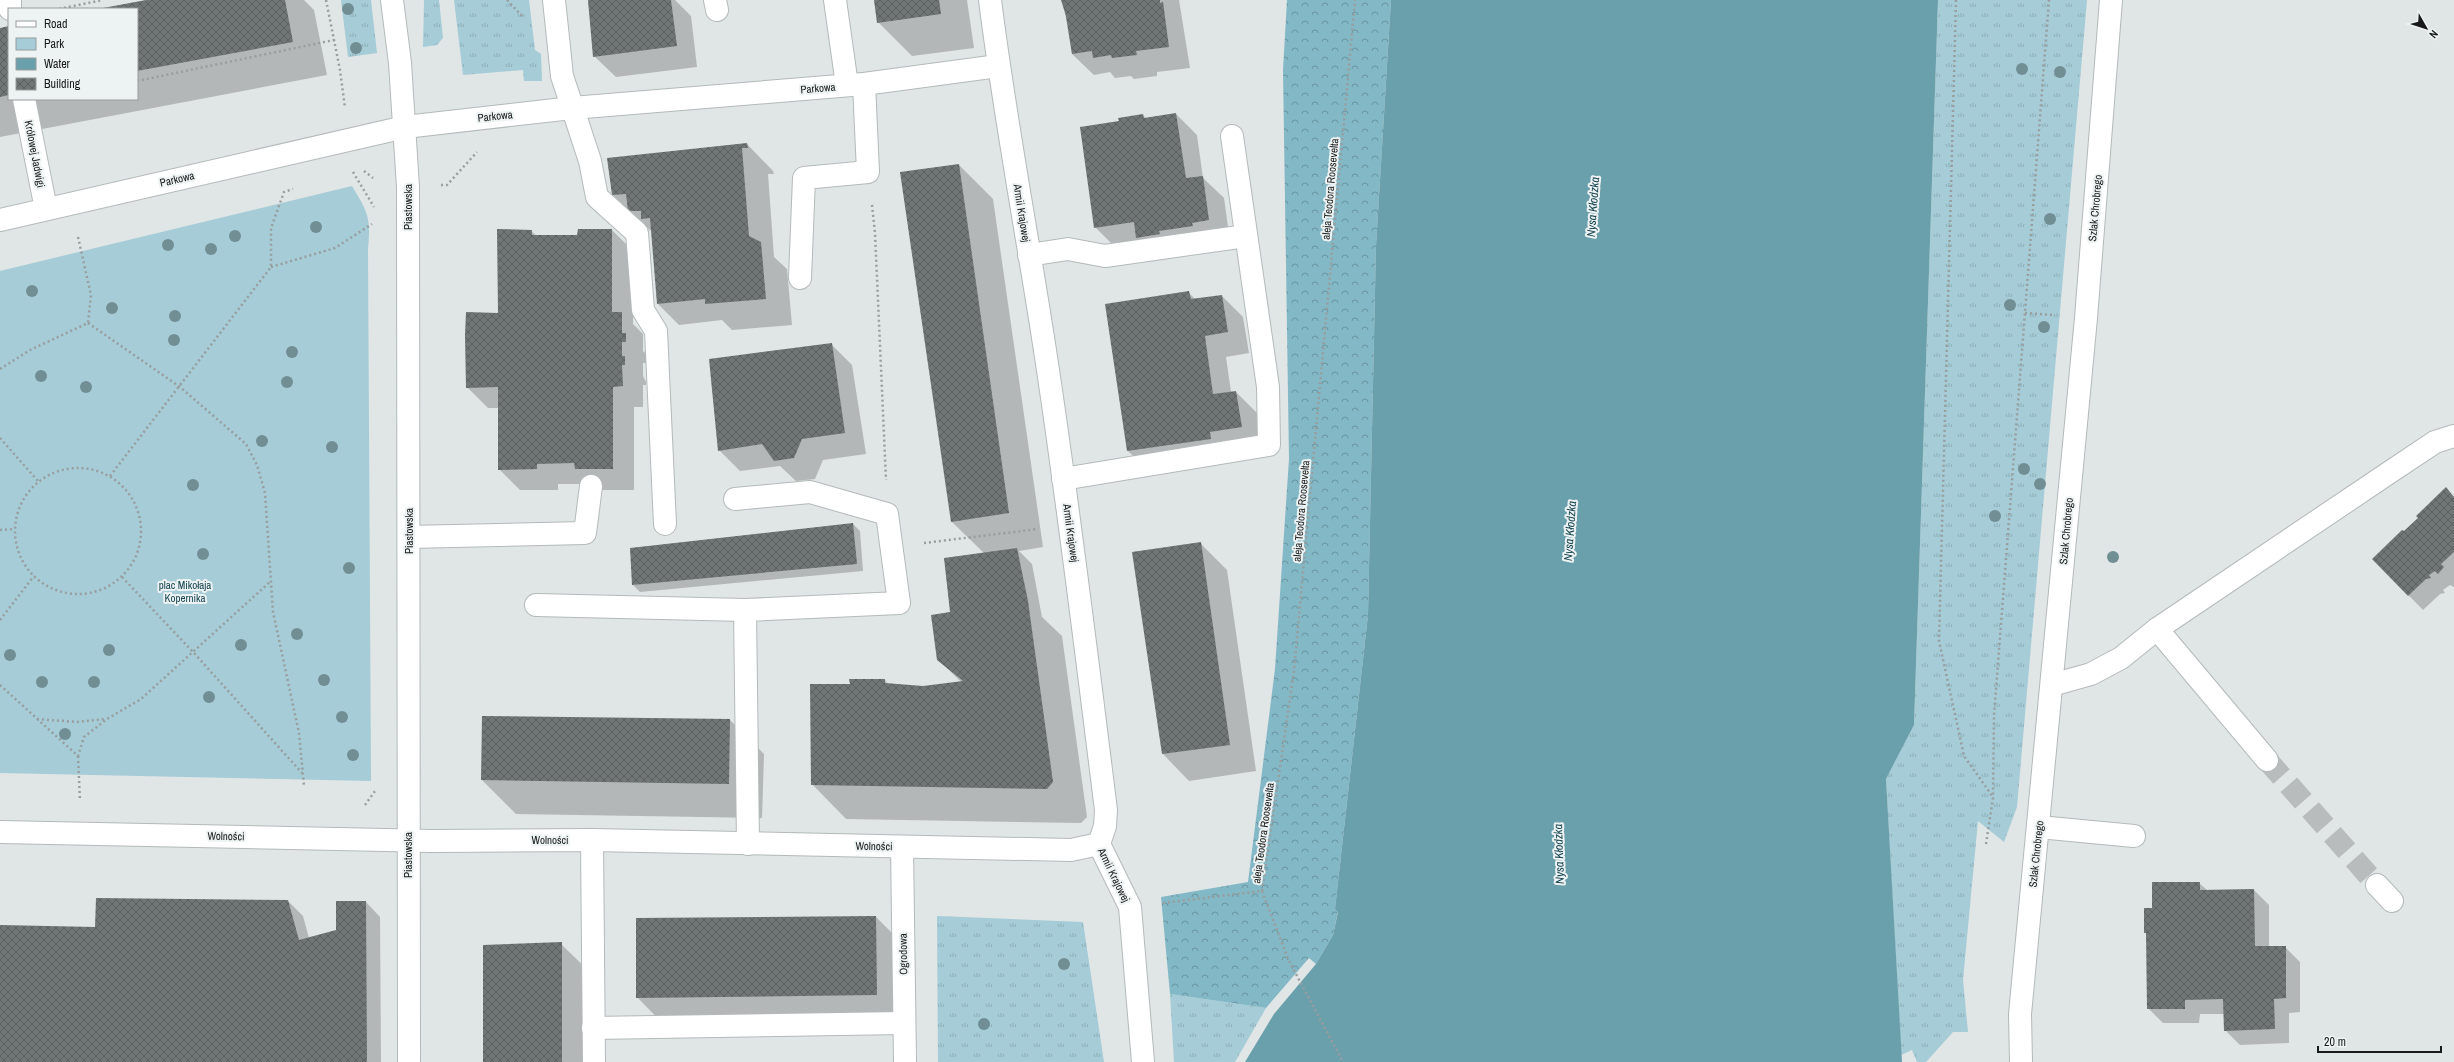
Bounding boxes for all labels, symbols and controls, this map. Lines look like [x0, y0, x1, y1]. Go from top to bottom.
legend [8, 8, 138, 100]
north arrow [2406, 8, 2446, 48]
text: Road [44, 16, 68, 32]
text: N [2426, 27, 2441, 41]
text: Park [44, 36, 64, 52]
text: Water [44, 56, 71, 72]
text: Building [44, 76, 81, 92]
street label: Parkowa [800, 79, 836, 97]
street label: Parkowa [477, 107, 513, 125]
street label: Królowej Jadwigi [22, 119, 48, 189]
street label: aleja Teodora Roosevelta [1319, 138, 1341, 240]
street label: Parkowa [158, 168, 196, 190]
street label: Szlak Chrobrego [2085, 174, 2105, 242]
water label: Nysa Kłodzka [1583, 176, 1603, 238]
street label: Armii Krajowej [1010, 182, 1034, 243]
street label: Piastowska [401, 184, 415, 230]
street label: aleja Teodora Roosevelta [1290, 460, 1312, 562]
street label: Szlak Chrobrego [2056, 497, 2076, 565]
water label: Nysa Kłodzka [1560, 500, 1580, 562]
street label: Armii Krajowej [1060, 502, 1082, 563]
street label: Piastowska [402, 508, 416, 554]
park label: plac Mikołaja Kopernika [159, 578, 211, 605]
street label: aleja Teodora Roosevelta [1249, 782, 1277, 884]
street label: Szlak Chrobrego [2026, 820, 2046, 888]
water label: Nysa Kłodzka [1550, 823, 1568, 884]
street label: Wolności [207, 829, 245, 843]
street label: Piastowska [401, 832, 415, 878]
street label: Wolności [532, 833, 568, 847]
street label: Wolności [855, 839, 893, 853]
street label: Armii Krajowej [1094, 845, 1133, 904]
street label: Ogrodowa [896, 933, 910, 975]
scale bar [2318, 1028, 2441, 1054]
text: 20 m [2324, 1034, 2346, 1050]

